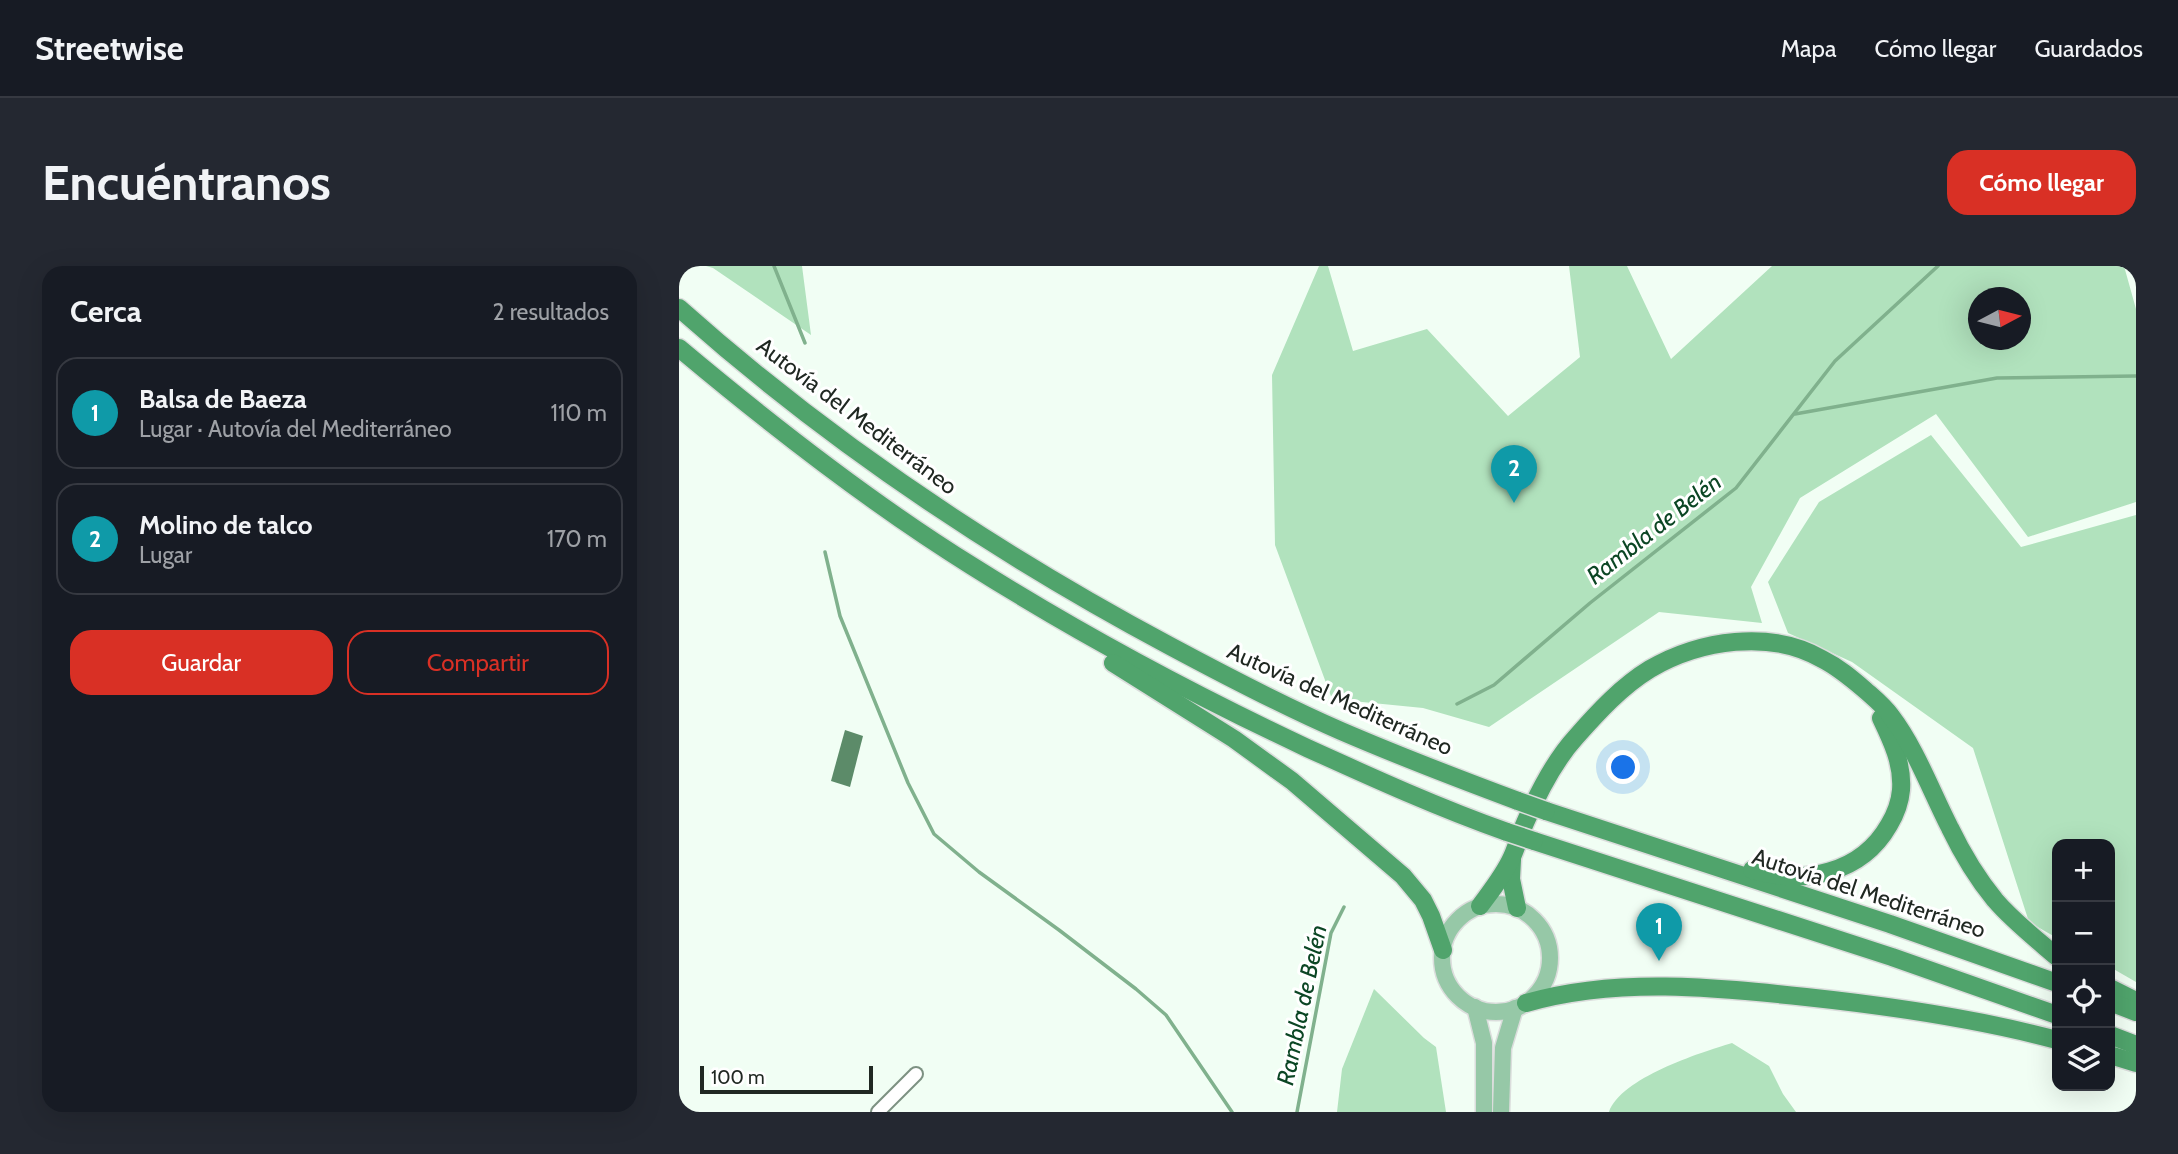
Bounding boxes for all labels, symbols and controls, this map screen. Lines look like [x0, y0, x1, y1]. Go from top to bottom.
text: Streetwise [35, 28, 184, 68]
text: Mapa [1781, 34, 1837, 63]
text: Cómo llegar [1875, 34, 1996, 63]
text: Guardados [2034, 34, 2143, 63]
button: Cómo llegar [1947, 150, 2136, 215]
text: Encuéntranos [42, 153, 331, 212]
north arrow [1968, 287, 2031, 350]
text: Cerca [70, 293, 142, 330]
text: 2 resultados [492, 298, 609, 326]
street label: Autovía del Mediterráneo [751, 332, 963, 500]
text: Balsa de Baeza [139, 383, 307, 415]
text: 1 [91, 399, 99, 427]
text: 110 m [551, 399, 607, 427]
text: Lugar · Autovía del Mediterráneo [139, 415, 452, 443]
pin: 2 [1491, 445, 1537, 503]
water label: Rambla de Belén [1580, 467, 1727, 590]
text: Molino de talco [139, 509, 312, 541]
text: 2 [89, 525, 101, 553]
text: 170 m [547, 525, 607, 553]
text: Lugar [139, 541, 192, 569]
button: Guardar [70, 630, 333, 695]
button: Compartir [347, 630, 609, 695]
street label: Autovía del Mediterráneo [1223, 637, 1457, 761]
your location [1606, 750, 1640, 784]
map controls [2052, 839, 2115, 1091]
button: + [2052, 839, 2115, 902]
street label: Autovía del Mediterráneo [1749, 842, 1989, 944]
button: − [2052, 902, 2115, 965]
pin: 1 [1636, 903, 1682, 961]
water label: Rambla de Belén [1270, 922, 1333, 1088]
button: locate [2052, 965, 2115, 1028]
button: layers [2052, 1028, 2115, 1091]
scale bar [700, 1063, 873, 1095]
text: 100 m [711, 1066, 765, 1089]

